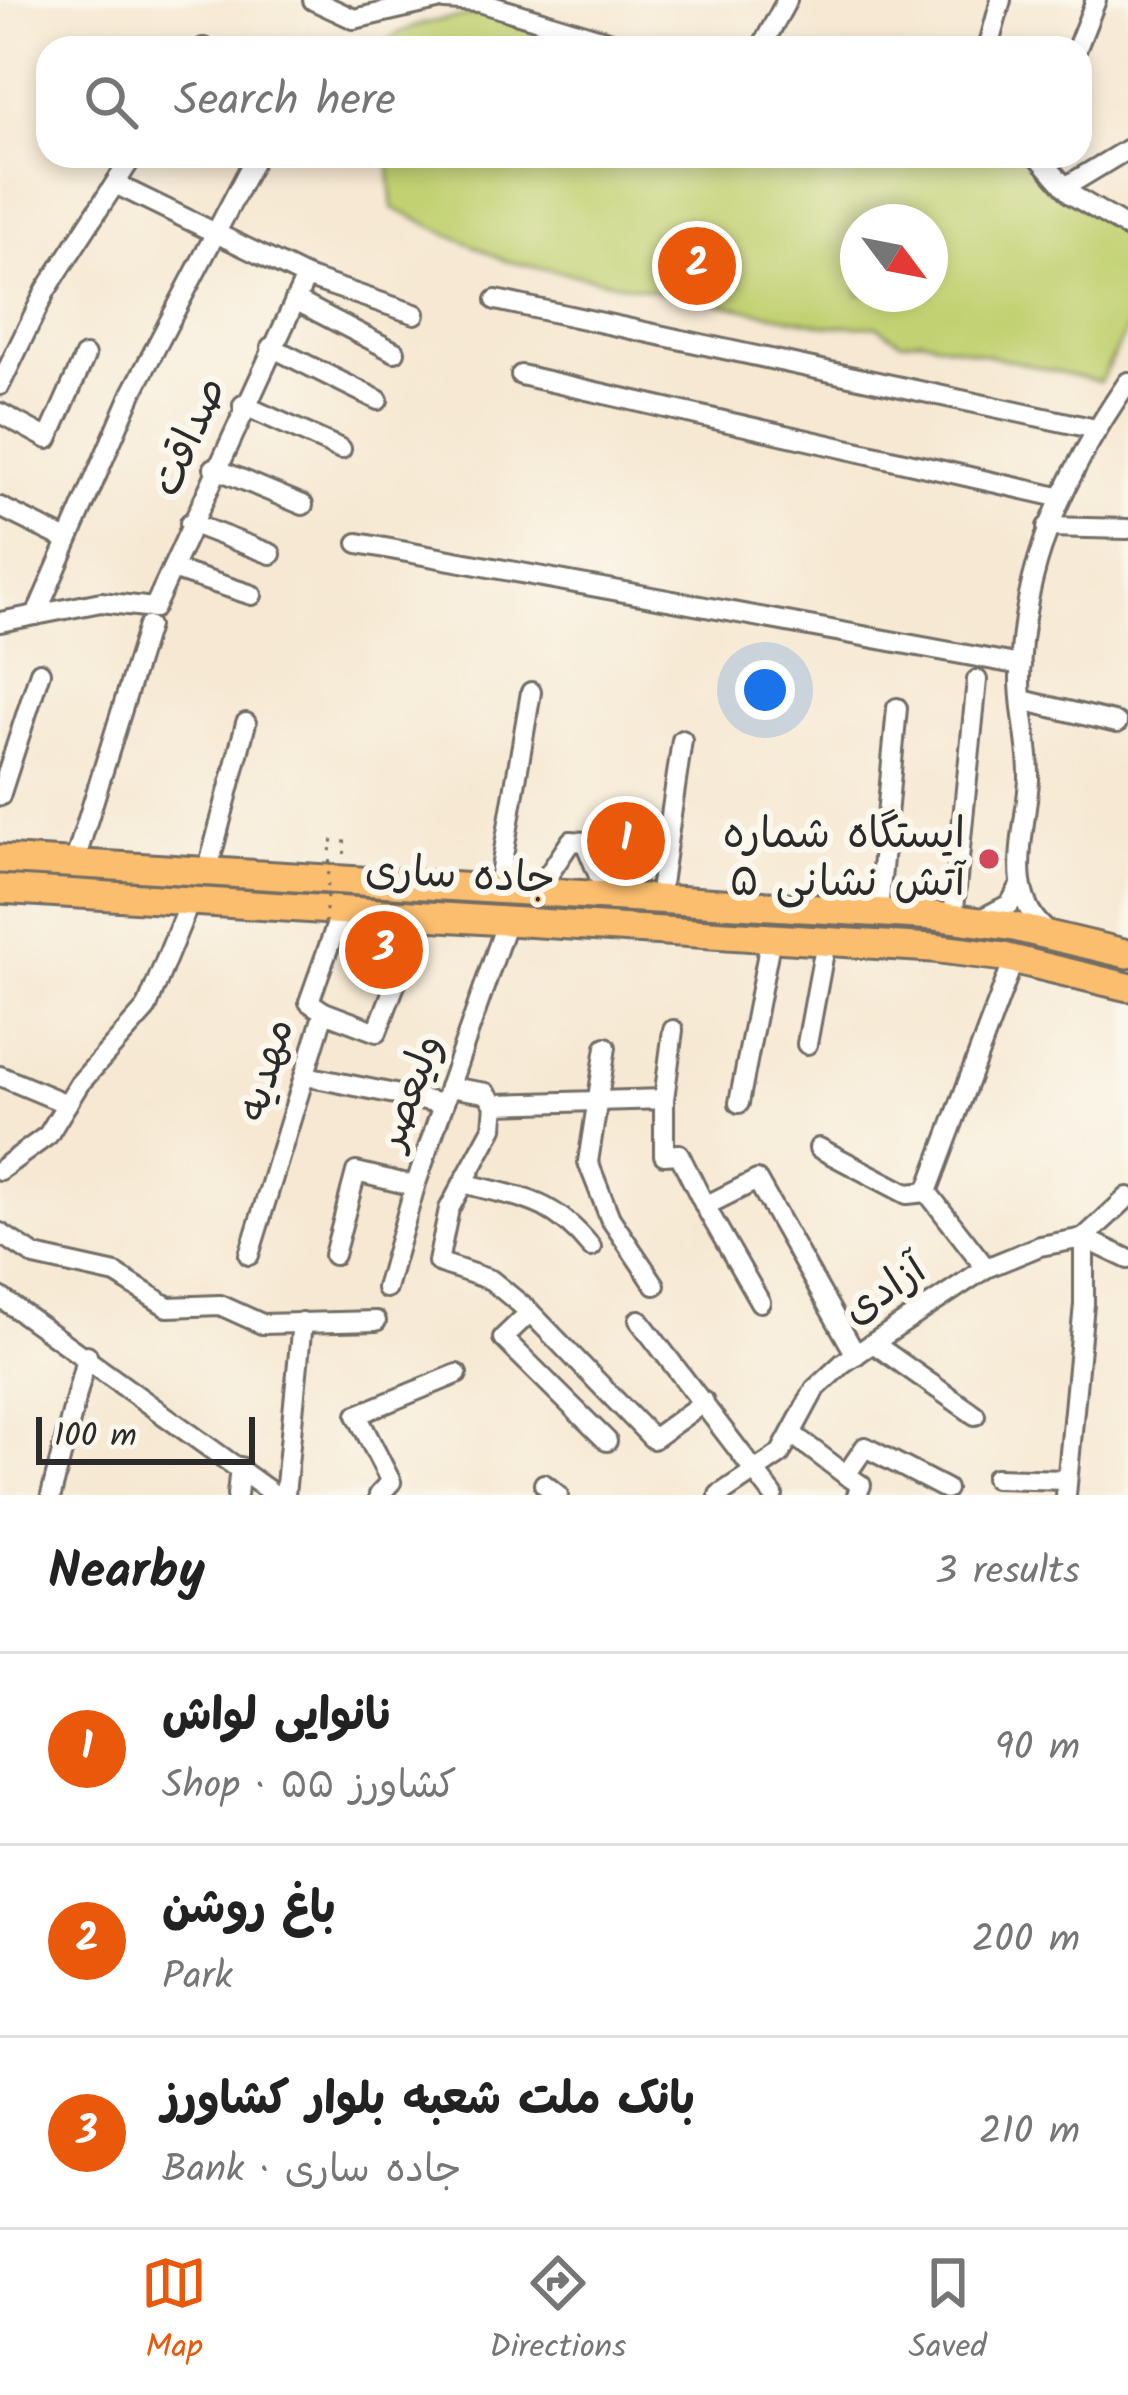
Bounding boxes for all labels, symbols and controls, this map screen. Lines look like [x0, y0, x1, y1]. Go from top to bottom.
search box [36, 36, 1092, 168]
text: Search here [174, 66, 396, 138]
icon: search [78, 69, 144, 135]
north arrow [840, 204, 948, 312]
pin: 2 [658, 221, 736, 311]
street label: صداقت [134, 366, 246, 508]
your location [735, 660, 795, 720]
pin: 1 [587, 796, 665, 886]
place label: ایستگاه شماره ۵ آتش نشانی [723, 802, 967, 917]
street label: جاده ساری [363, 838, 557, 914]
marker: ایستگاه شماره ۵ آتش نشانی [976, 846, 1002, 872]
pin: 3 [345, 905, 423, 995]
street label: مهدیه [220, 1011, 314, 1129]
street label: ولیعصر [358, 1025, 463, 1162]
street label: آزادی [829, 1237, 942, 1344]
scale bar [36, 1411, 255, 1464]
text: 100 m [54, 1411, 137, 1464]
text: Nearby [48, 1533, 205, 1614]
text: 3 results [935, 1542, 1080, 1604]
text: نانوایی لواش [162, 1681, 394, 1753]
text: 1 [81, 1718, 93, 1780]
text: 90 m [995, 1718, 1080, 1780]
text: Shop · کشاورز ۵۵ [162, 1756, 457, 1818]
text: باغ روشن [162, 1874, 336, 1946]
text: 2 [76, 1910, 98, 1972]
text: 200 m [972, 1910, 1080, 1972]
text: Park [162, 1947, 233, 2009]
text: بانک ملت شعبه بلوار کشاورز [162, 2065, 695, 2137]
text: 3 [76, 2102, 98, 2164]
text: 210 m [979, 2102, 1080, 2164]
text: Bank · جاده ساری [162, 2140, 461, 2202]
tab: Map [141, 2250, 207, 2375]
tab: Directions [489, 2250, 626, 2375]
tab: Saved [909, 2250, 987, 2375]

